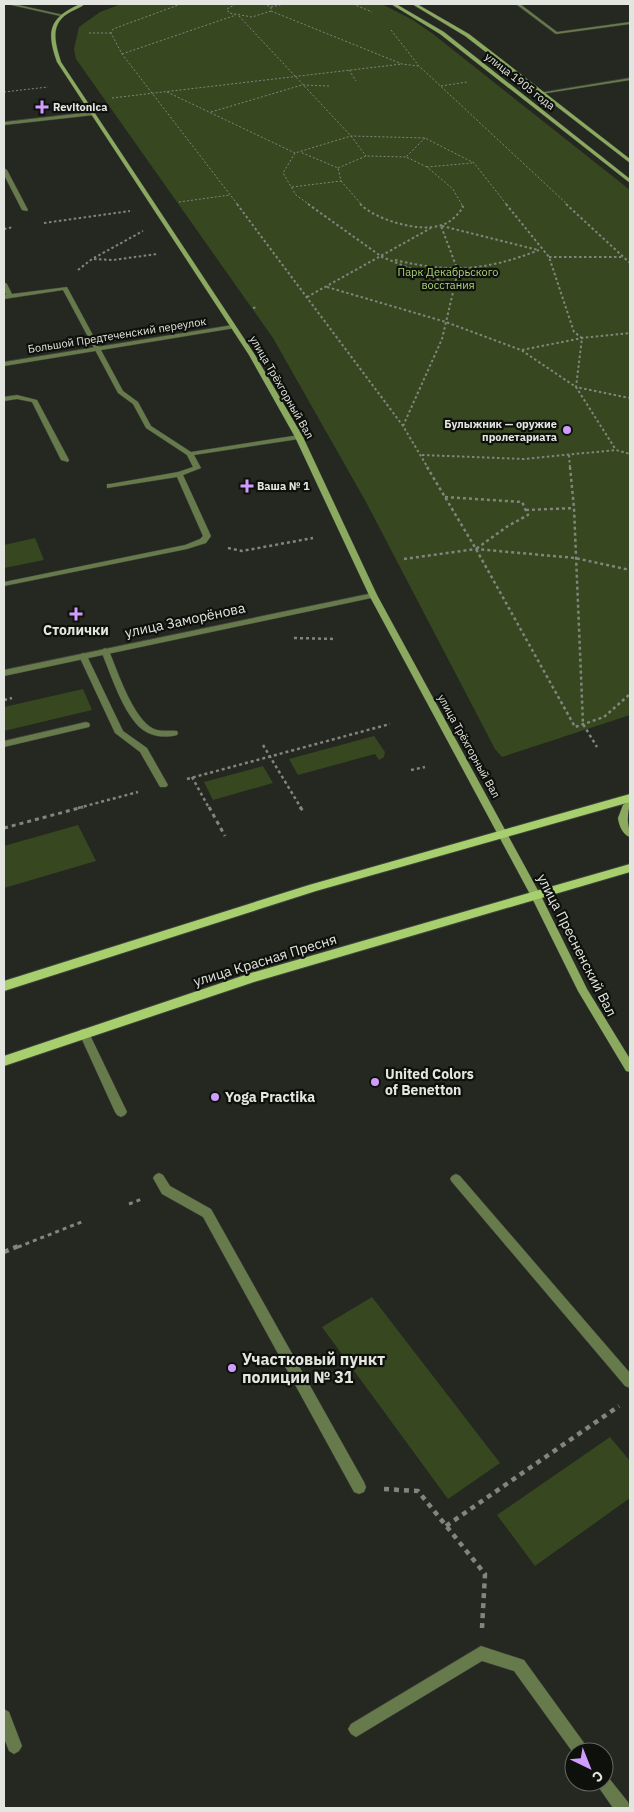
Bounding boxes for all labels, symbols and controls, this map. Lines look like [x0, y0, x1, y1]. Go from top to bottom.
street label: улица 1905 года [482, 49, 558, 113]
marker: Revitonica [35, 100, 49, 114]
place label: Revitonica [53, 100, 107, 114]
park label: Парк Декабрьского восстания [398, 265, 498, 292]
street label: Большой Предтеченский переулок [27, 314, 207, 356]
street label: улица Трёхгорный Вал [247, 333, 317, 441]
place label: Булыжник — оружие пролетариата [444, 417, 557, 444]
marker: Булыжник — оружие пролетариата [561, 424, 573, 436]
place label: Ваша № 1 [257, 479, 310, 493]
marker: Ваша № 1 [241, 480, 253, 492]
street label: улица Заморёнова [123, 598, 247, 642]
marker: Столички [70, 608, 82, 620]
place label: Столички [43, 621, 109, 639]
street label: улица Трёхгорный Вал [435, 692, 503, 800]
street label: улица Пресненский Вал [533, 871, 621, 1019]
street label: улица Красная Пресня [191, 930, 339, 990]
place label: United Colors of Benetton [385, 1065, 474, 1099]
marker: United Colors of Benetton [369, 1076, 381, 1088]
place label: Yoga Practika [225, 1088, 315, 1106]
marker: Yoga Practika [209, 1091, 221, 1103]
place label: Участковый пункт полиции № 31 [242, 1349, 385, 1387]
marker: Участковый пункт полиции № 31 [226, 1362, 238, 1374]
north arrow [564, 1742, 614, 1792]
text: С [588, 1767, 607, 1786]

